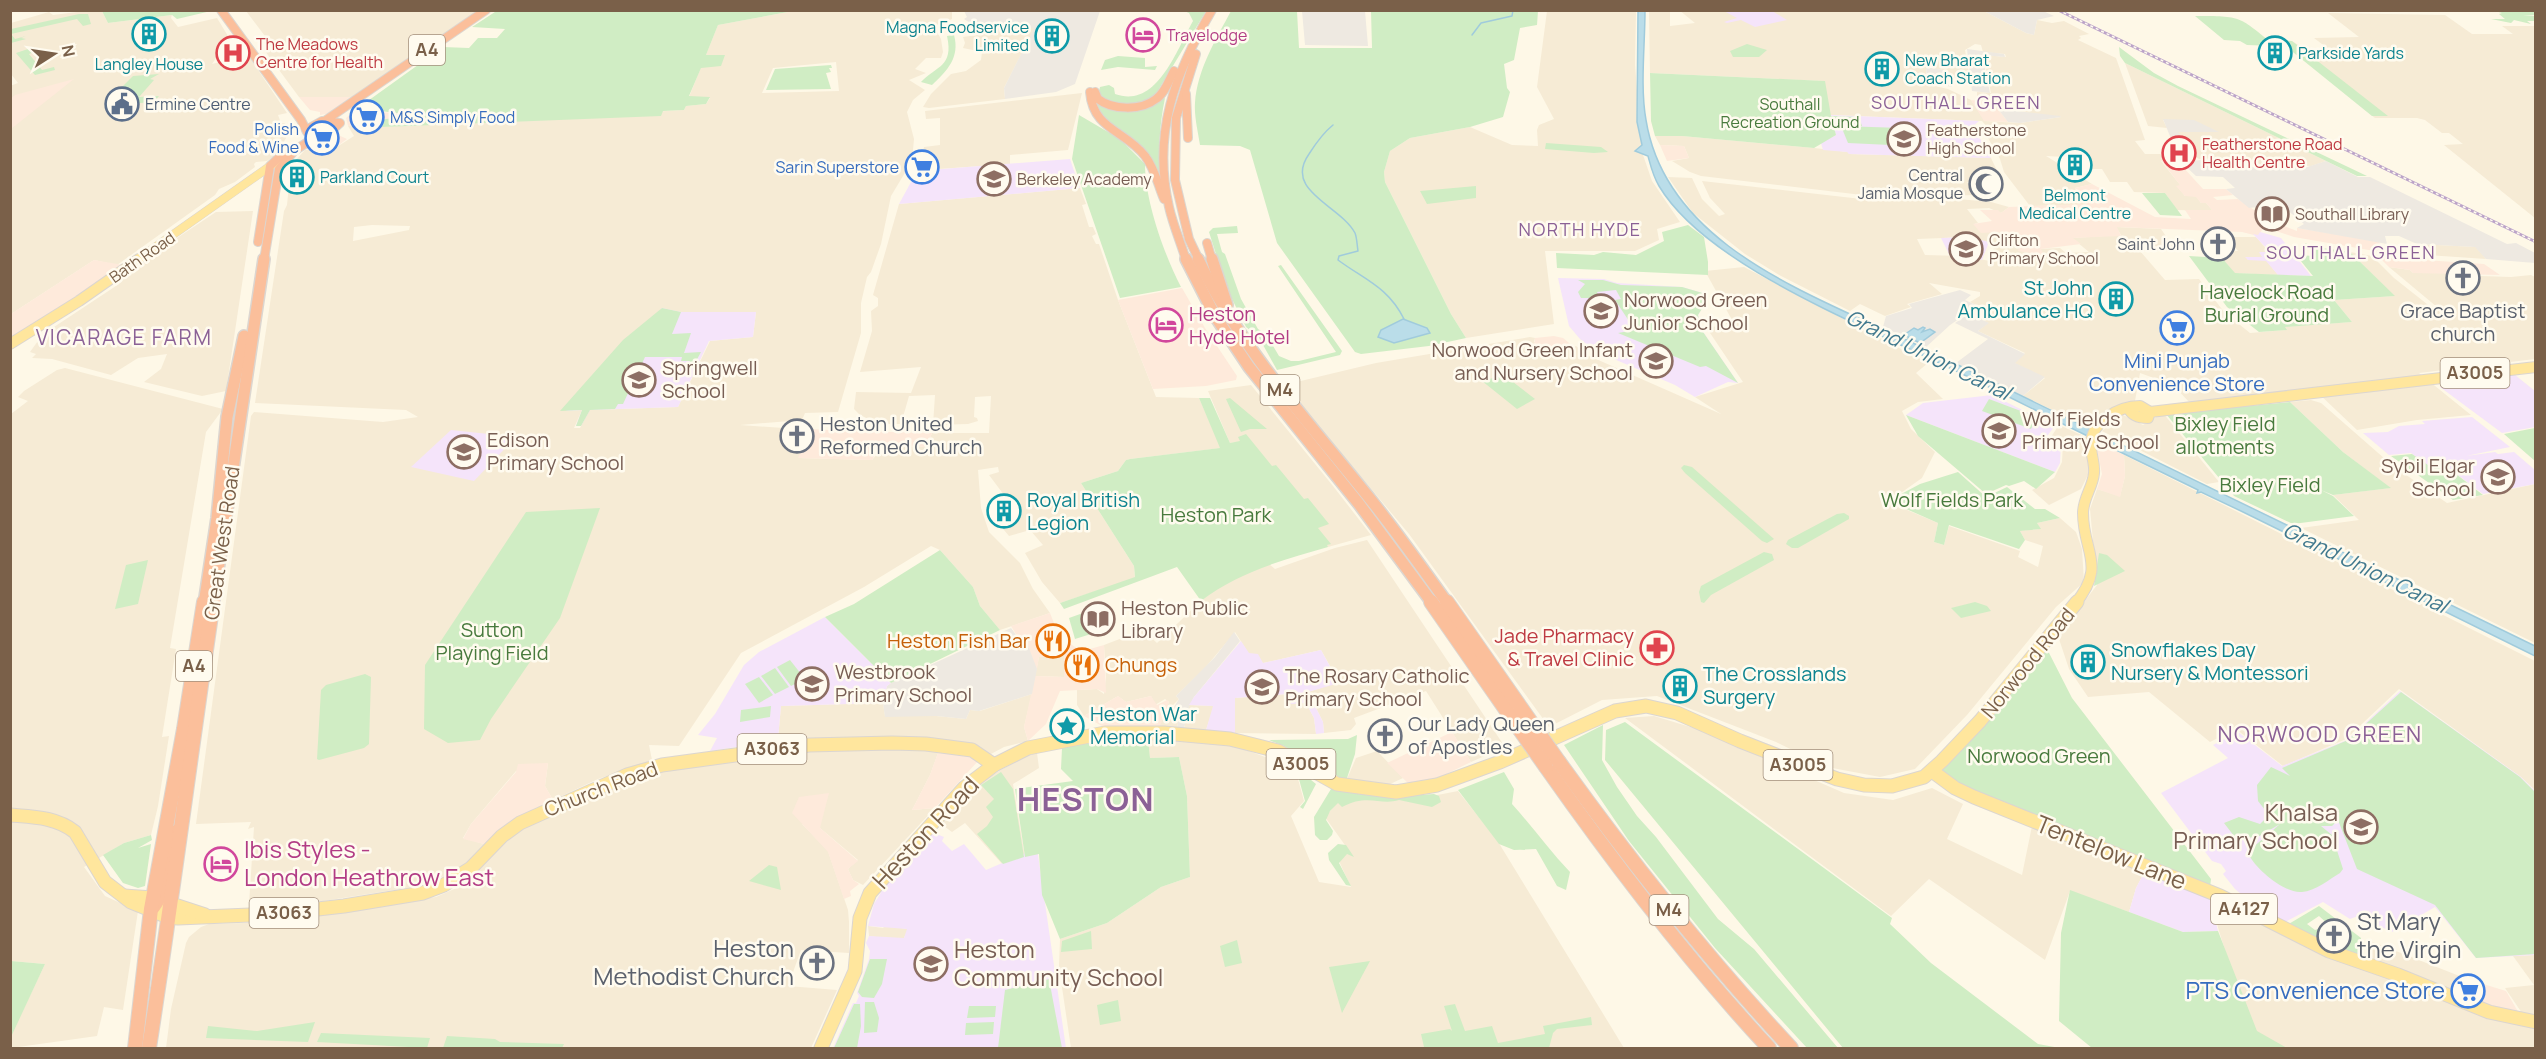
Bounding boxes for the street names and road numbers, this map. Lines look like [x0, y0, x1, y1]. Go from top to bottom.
road number: A4 [409, 35, 445, 65]
street label: Bath Road [105, 226, 179, 288]
road number: A3005 [2440, 358, 2510, 388]
road number: M4 [1260, 375, 1300, 405]
street label: Great West Road [197, 464, 246, 621]
street label: Norwood Road [1975, 602, 2080, 723]
road number: A4 [176, 651, 212, 681]
road number: A3063 [738, 734, 806, 764]
road number: A3005 [1266, 749, 1336, 779]
road number: A3005 [1764, 750, 1832, 780]
street label: Church Road [540, 755, 661, 823]
street label: Heston Road [864, 769, 986, 895]
street label: Tentelow Lane [2031, 806, 2192, 897]
road number: A4127 [2211, 894, 2277, 924]
road number: M4 [1650, 895, 1688, 925]
road number: A3063 [250, 898, 318, 928]

